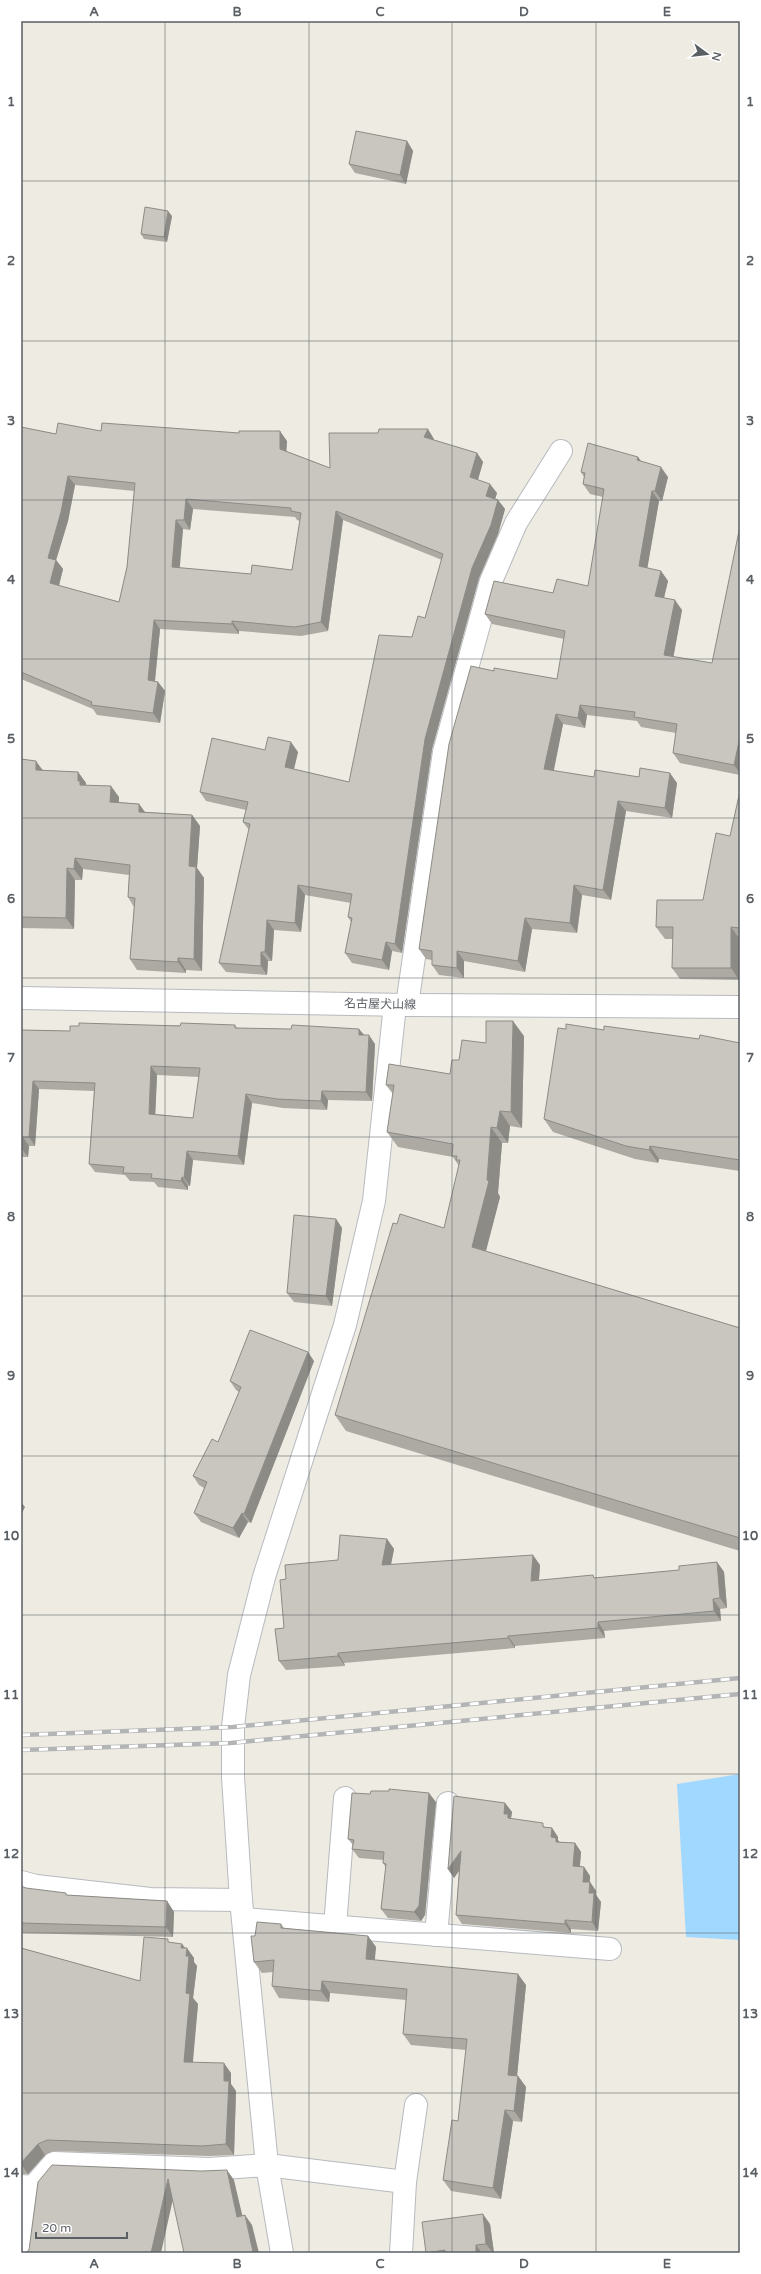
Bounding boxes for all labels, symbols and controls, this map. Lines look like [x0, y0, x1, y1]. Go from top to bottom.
text: A [89, 4, 99, 20]
text: B [232, 4, 242, 20]
text: C [375, 4, 385, 20]
text: D [519, 4, 529, 20]
text: E [663, 4, 671, 20]
north arrow [687, 34, 727, 74]
text: N [709, 51, 724, 62]
text: 1 [7, 94, 15, 110]
text: 1 [746, 94, 754, 110]
text: 2 [7, 253, 15, 269]
text: 2 [746, 253, 754, 269]
text: 3 [7, 413, 15, 429]
text: 3 [746, 413, 754, 429]
text: 4 [7, 572, 16, 588]
text: 4 [746, 572, 755, 588]
text: 5 [7, 731, 15, 747]
text: 5 [746, 731, 754, 747]
text: 6 [7, 891, 15, 907]
text: 6 [746, 891, 754, 907]
street label: 名古屋犬山線 [344, 996, 416, 1012]
text: 7 [7, 1050, 15, 1066]
text: 7 [746, 1050, 754, 1066]
text: 8 [7, 1209, 15, 1225]
text: 8 [746, 1209, 754, 1225]
text: 9 [7, 1368, 15, 1384]
text: 9 [746, 1368, 754, 1384]
text: 10 [3, 1528, 19, 1544]
text: 10 [742, 1528, 758, 1544]
text: 11 [3, 1687, 19, 1703]
text: 11 [742, 1687, 758, 1703]
text: 12 [3, 1846, 19, 1862]
text: 12 [742, 1846, 758, 1862]
text: 13 [3, 2006, 19, 2022]
text: 13 [742, 2006, 758, 2022]
text: 14 [3, 2165, 20, 2181]
text: 14 [742, 2165, 759, 2181]
scale bar [36, 2214, 127, 2240]
text: 20 m [42, 2221, 71, 2235]
text: A [89, 2256, 99, 2272]
text: B [232, 2256, 242, 2272]
text: C [375, 2256, 385, 2272]
text: D [519, 2256, 529, 2272]
text: E [663, 2256, 671, 2272]

